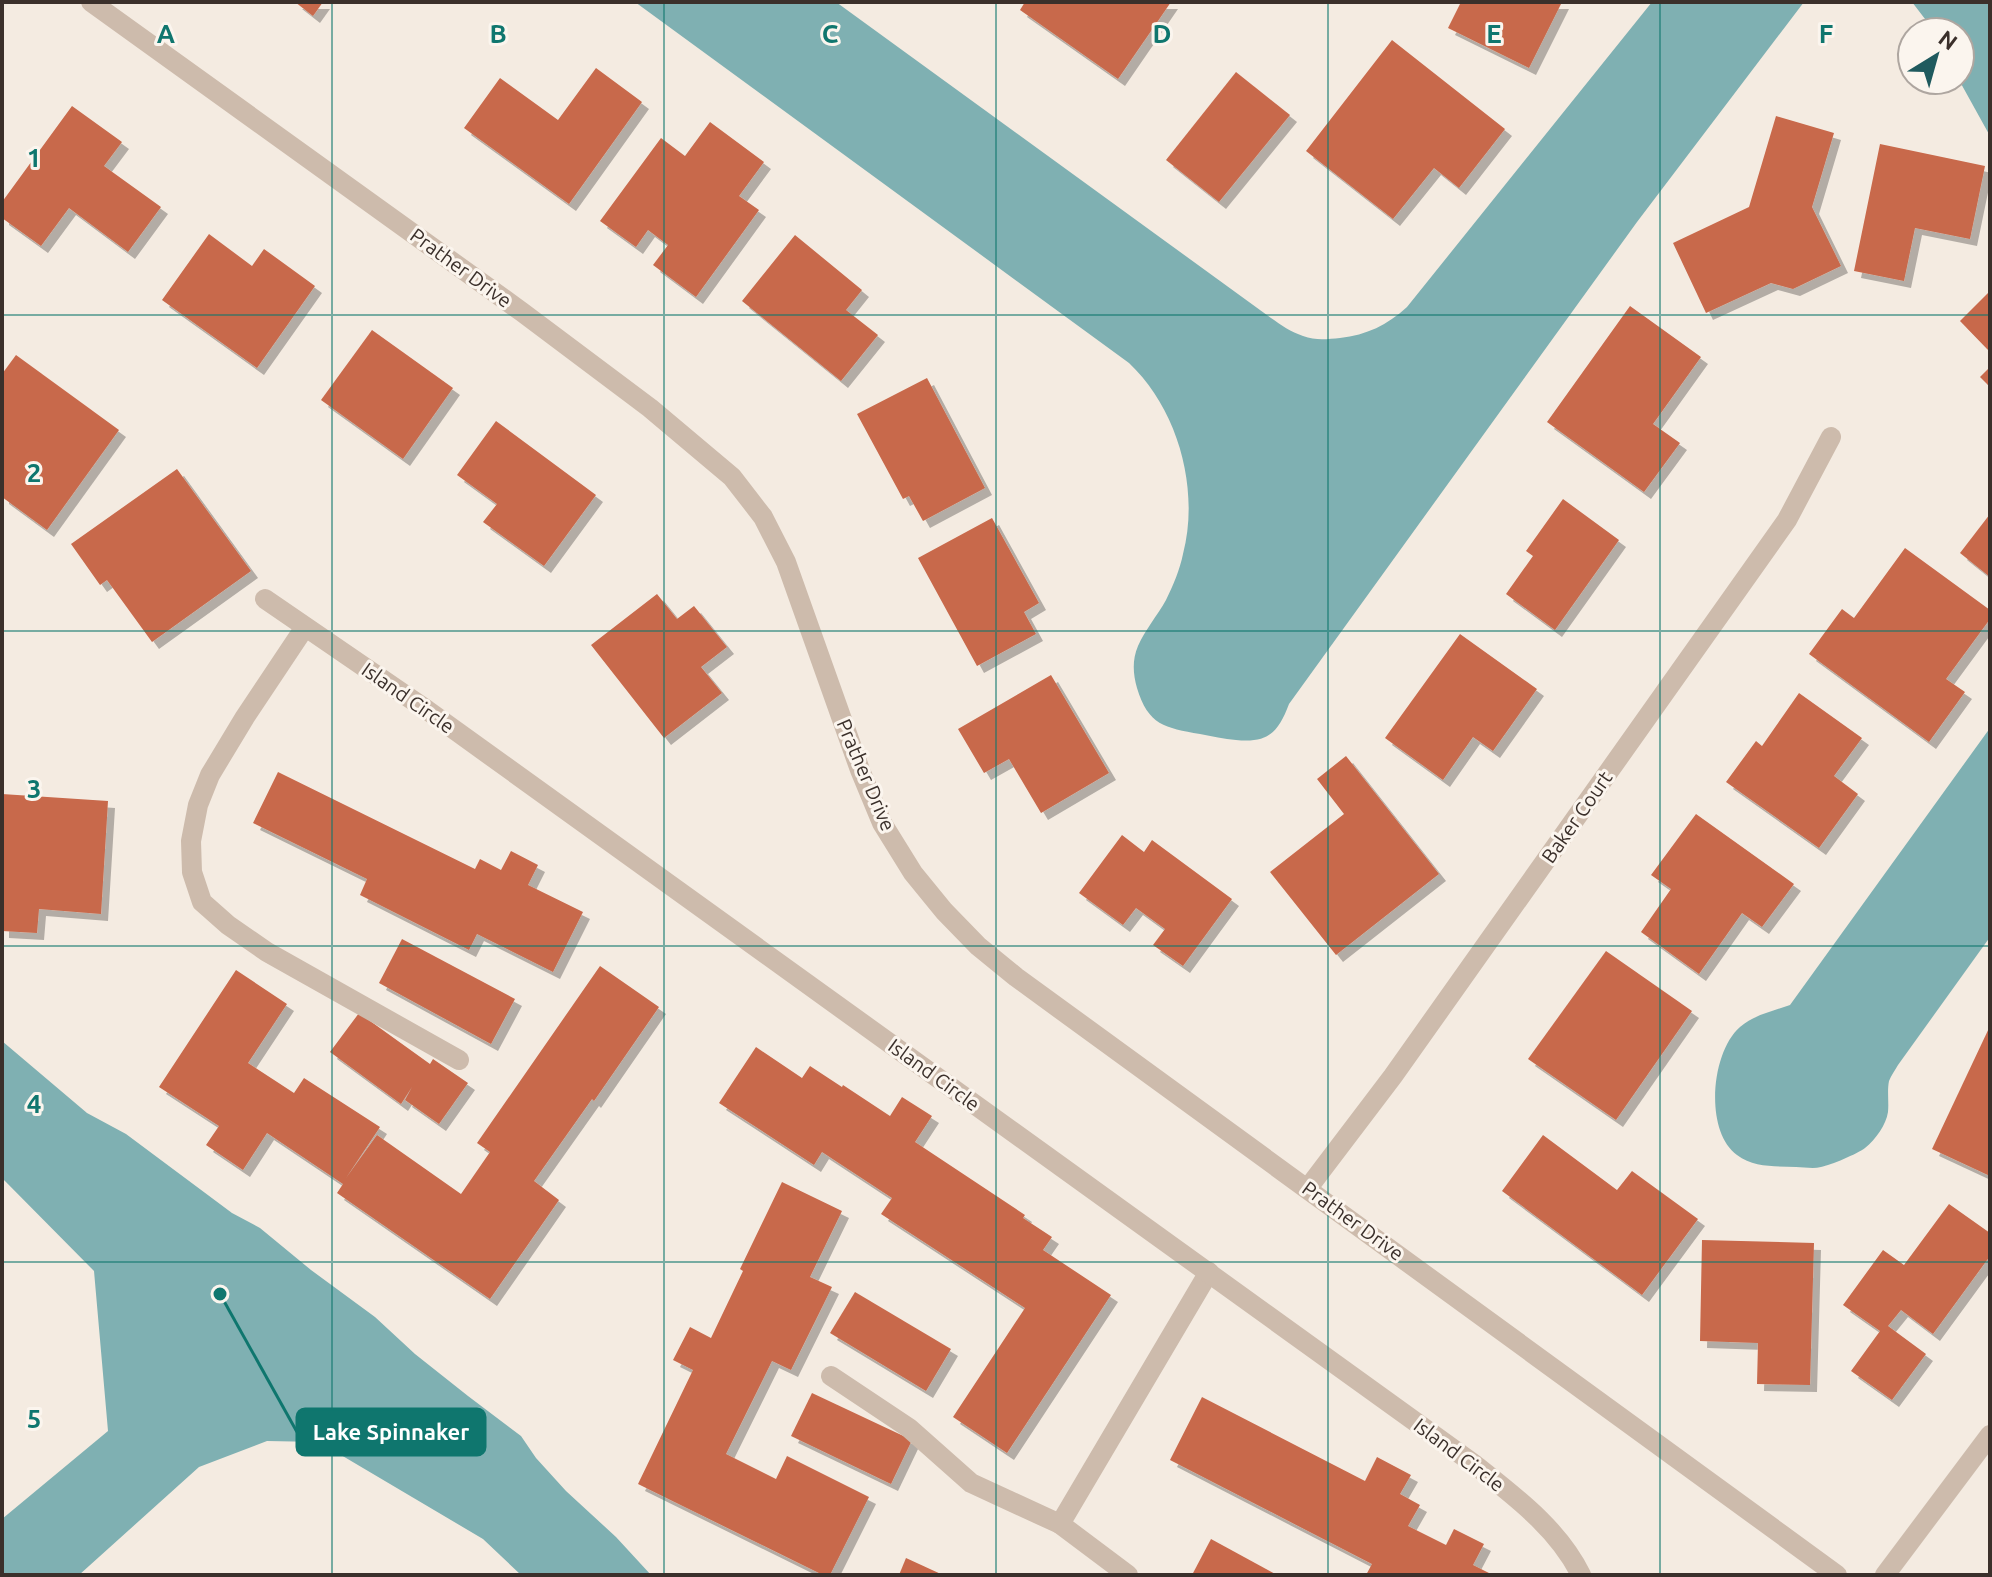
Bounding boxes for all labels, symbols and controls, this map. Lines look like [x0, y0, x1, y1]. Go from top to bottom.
north arrow [1896, 16, 1976, 96]
text: A [157, 19, 176, 48]
text: B [489, 19, 507, 48]
text: C [822, 19, 839, 48]
text: D [1153, 19, 1171, 48]
text: E [1486, 19, 1502, 48]
text: F [1819, 19, 1833, 48]
text: N [1934, 25, 1962, 55]
text: 1 [27, 143, 41, 172]
street label: Prather Drive [406, 223, 516, 312]
text: 2 [27, 458, 41, 487]
street label: Island Circle [358, 657, 459, 738]
street label: Prather Drive [833, 715, 900, 834]
street label: Baker Court [1537, 766, 1617, 867]
text: 3 [27, 774, 41, 803]
street label: Island Circle [884, 1034, 984, 1115]
text: 4 [27, 1089, 41, 1118]
street label: Prather Drive [1298, 1176, 1408, 1265]
text: 5 [27, 1404, 41, 1433]
callout: Lake Spinnaker [297, 1409, 485, 1455]
street label: Island Circle [1410, 1413, 1509, 1496]
text: Lake Spinnaker [313, 1419, 469, 1444]

